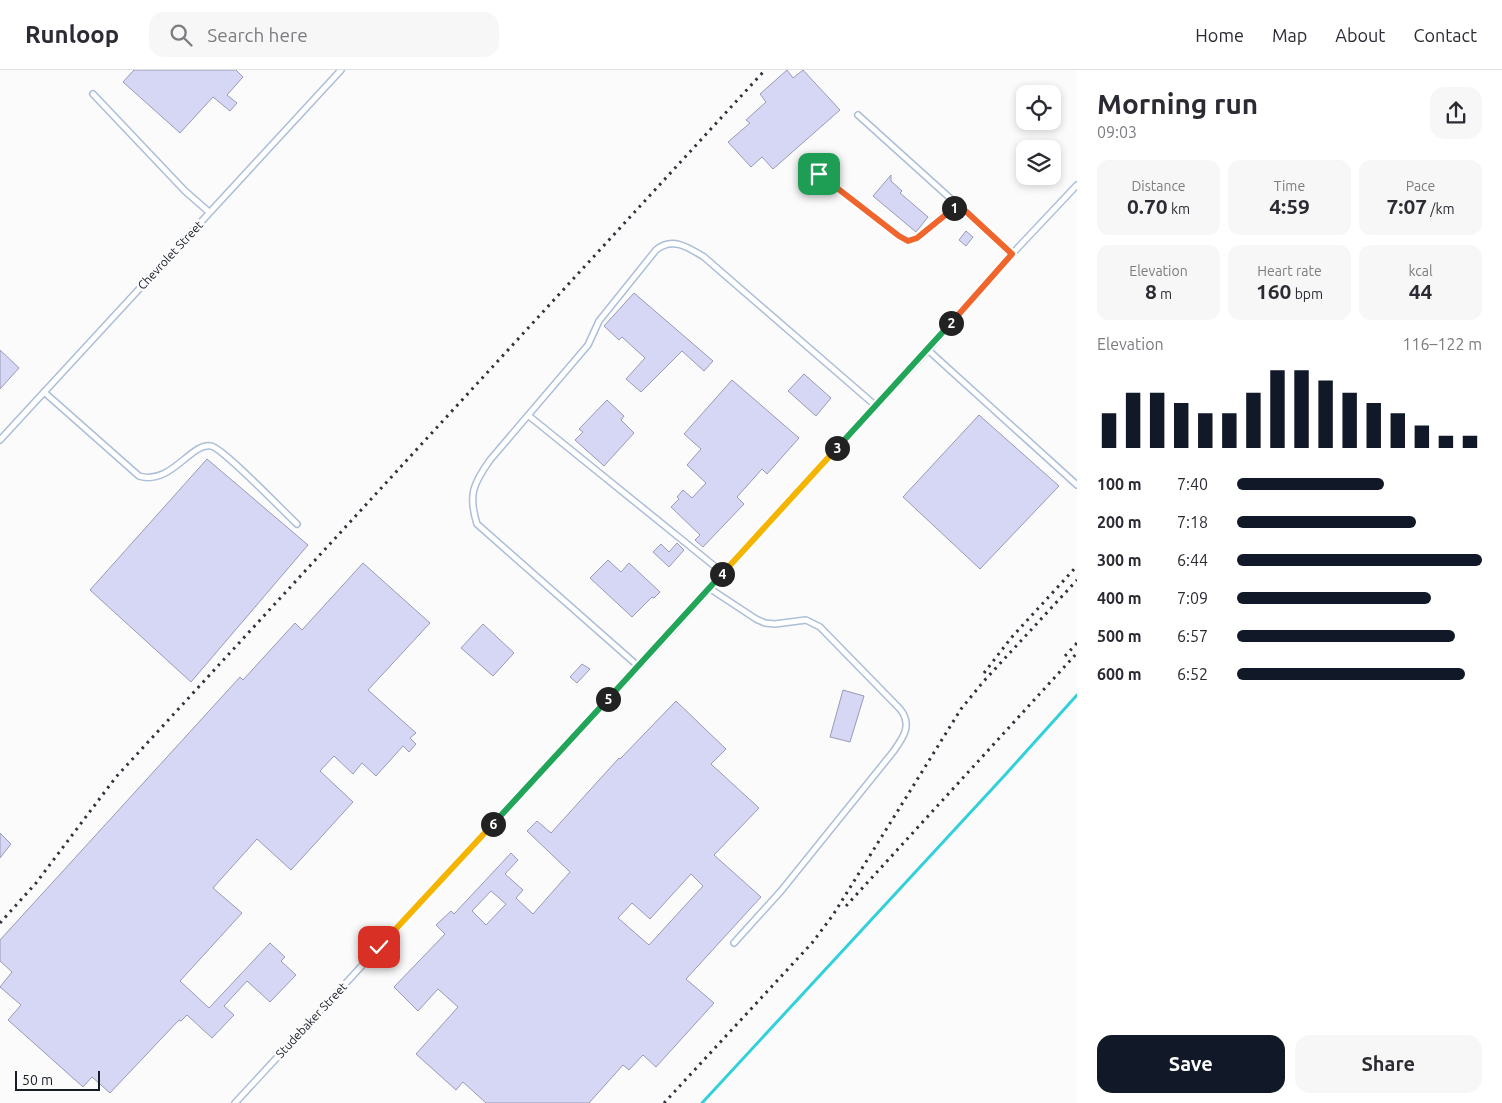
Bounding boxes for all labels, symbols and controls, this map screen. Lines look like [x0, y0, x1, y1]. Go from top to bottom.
search box [149, 12, 499, 57]
text: Runloop [25, 21, 119, 48]
icon: search [167, 21, 195, 49]
text: Search here [207, 24, 308, 46]
text: Home [1195, 25, 1244, 45]
text: Map [1272, 25, 1307, 45]
text: About [1335, 25, 1385, 45]
text: Contact [1413, 25, 1477, 45]
map controls [1016, 85, 1061, 185]
button: locate [1016, 85, 1061, 130]
button: share [1430, 87, 1482, 139]
text: Morning run [1097, 88, 1258, 119]
text: 09:03 [1097, 123, 1137, 141]
button: layers [1016, 140, 1061, 185]
pin [798, 153, 840, 195]
icon: arrive [805, 160, 833, 188]
text: Distance [1131, 178, 1186, 194]
text: Time [1274, 178, 1305, 194]
text: Pace [1406, 178, 1435, 194]
text: 0.70 [1127, 194, 1168, 218]
text: 4:59 [1269, 194, 1310, 218]
text: 7:07 [1386, 194, 1427, 218]
pin: 1 [942, 196, 966, 220]
text: 1 [951, 200, 958, 216]
text: km [1168, 201, 1190, 217]
text: /km [1427, 201, 1455, 217]
street label: Chevrolet Street [135, 218, 205, 292]
text: Elevation [1129, 263, 1188, 279]
text: Heart rate [1257, 263, 1322, 279]
text: kcal [1408, 263, 1433, 279]
text: 8 [1145, 279, 1157, 303]
text: 160 [1256, 279, 1291, 303]
text: 44 [1409, 279, 1432, 303]
text: m [1157, 286, 1172, 302]
text: bpm [1291, 286, 1323, 302]
pin: 2 [938, 310, 964, 336]
text: 2 [948, 315, 955, 331]
text: Elevation [1097, 335, 1164, 353]
text: 116–122 m [1402, 335, 1482, 353]
pin: 3 [824, 436, 850, 460]
text: 3 [834, 440, 841, 456]
text: 100 m [1097, 475, 1142, 493]
text: 7:40 [1177, 475, 1208, 493]
text: 200 m [1097, 513, 1142, 531]
text: 7:18 [1177, 513, 1208, 531]
text: 300 m [1097, 551, 1142, 569]
text: 6:44 [1177, 551, 1208, 569]
pin: 4 [710, 562, 734, 586]
text: 4 [719, 566, 726, 582]
text: 400 m [1097, 589, 1142, 607]
text: 7:09 [1177, 589, 1208, 607]
text: 500 m [1097, 627, 1142, 645]
text: 6:57 [1177, 627, 1208, 645]
text: 600 m [1097, 665, 1142, 683]
text: 6:52 [1177, 665, 1208, 683]
pin: 5 [596, 686, 620, 712]
text: 5 [605, 691, 612, 707]
pin: 6 [480, 812, 506, 836]
text: 6 [490, 816, 497, 832]
pin [358, 926, 400, 968]
icon: check [365, 933, 393, 961]
street label: Studebaker Street [273, 980, 349, 1060]
button: Save [1097, 1035, 1285, 1093]
button: Share [1295, 1035, 1482, 1093]
scale bar [15, 1068, 100, 1091]
text: 50 m [22, 1072, 53, 1088]

